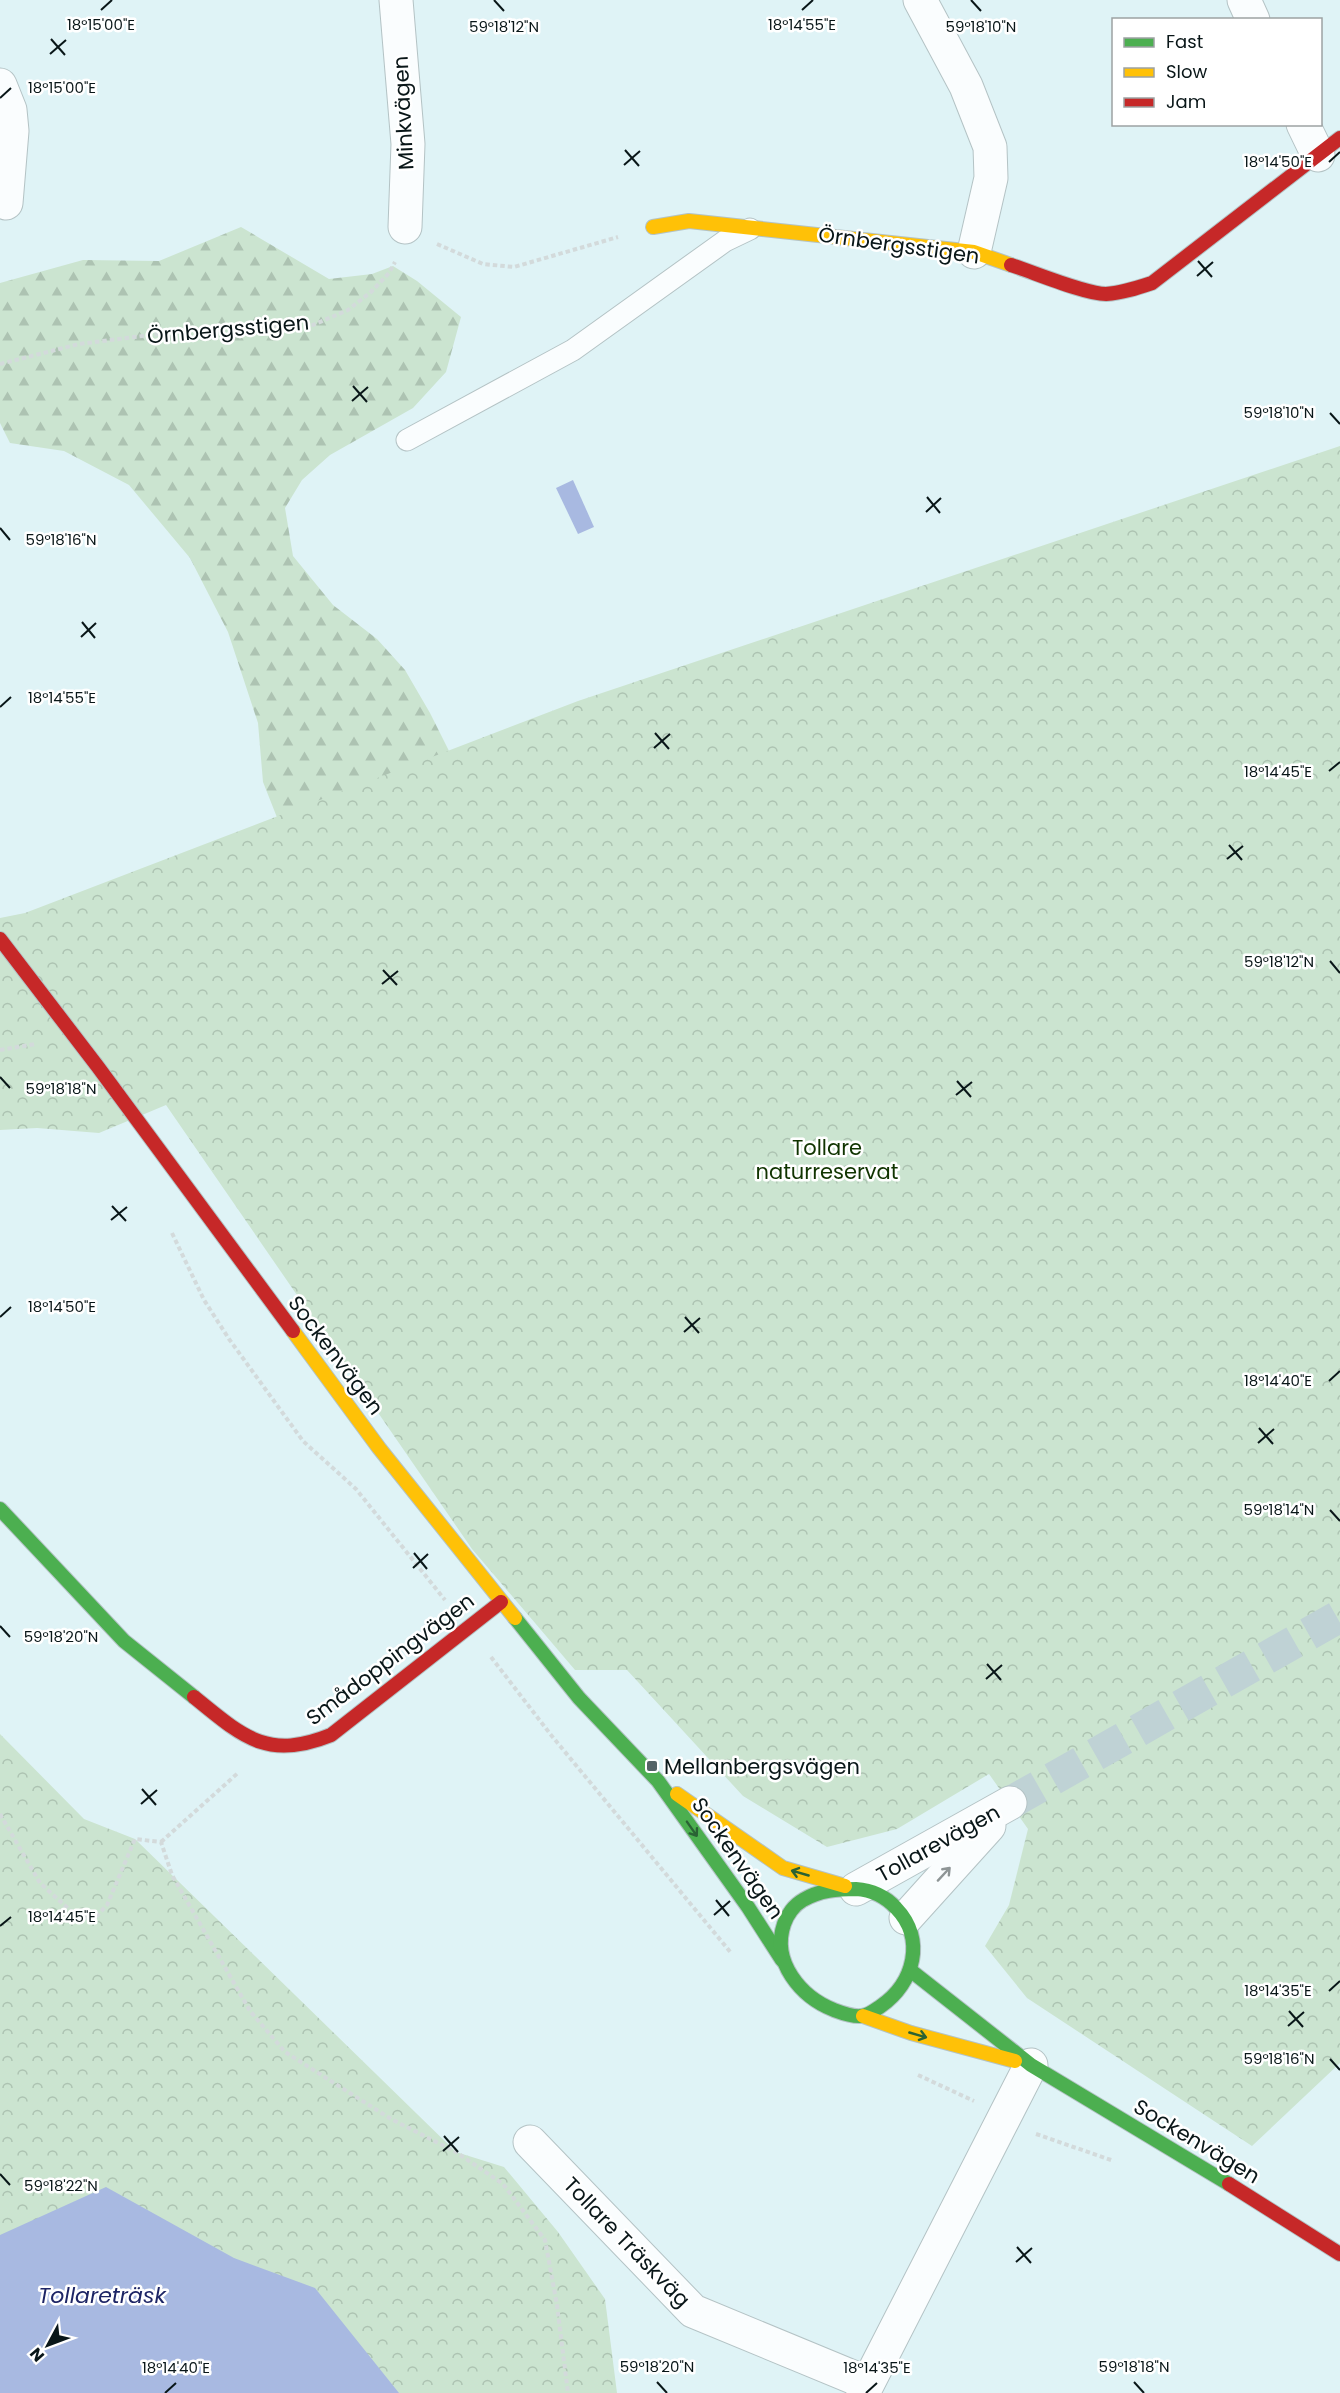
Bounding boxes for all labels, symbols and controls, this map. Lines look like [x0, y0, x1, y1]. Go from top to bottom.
text: 18°15'00"E [67, 14, 135, 35]
text: 18°14'55"E [768, 14, 836, 35]
text: 59°18'12"N [469, 16, 539, 37]
text: 59°18'10"N [946, 16, 1016, 37]
legend [1112, 18, 1322, 126]
text: Fast [1166, 29, 1203, 54]
street label: Minkvägen [386, 55, 420, 171]
text: Slow [1166, 59, 1208, 84]
text: 18°15'00"E [28, 77, 96, 98]
text: Jam [1166, 89, 1206, 114]
text: 18°14'50"E [1244, 151, 1312, 172]
street label: Örnbergsstigen [817, 219, 981, 271]
street label: Örnbergsstigen [146, 307, 310, 351]
text: 59°18'10"N [1244, 402, 1314, 423]
text: 59°18'16"N [26, 529, 96, 550]
text: 18°14'55"E [28, 687, 96, 708]
text: 18°14'45"E [1244, 761, 1312, 782]
text: 59°18'12"N [1244, 951, 1314, 972]
text: 59°18'18"N [26, 1078, 96, 1099]
park label: Tollare naturreservat [756, 1133, 898, 1186]
street label: Sockenvägen [282, 1289, 390, 1421]
text: 18°14'50"E [28, 1296, 96, 1317]
text: 18°14'40"E [1244, 1370, 1312, 1391]
text: 59°18'14"N [1244, 1499, 1314, 1520]
street label: Smådoppingvägen [300, 1586, 480, 1732]
text: 59°18'20"N [24, 1626, 98, 1647]
place label: Mellanbergsvägen [664, 1752, 860, 1781]
marker: Mellanbergsvägen [645, 1759, 659, 1773]
street label: Sockenvägen [685, 1791, 791, 1925]
street label: Tollarevägen [871, 1797, 1005, 1889]
one-way arrow [685, 1820, 698, 1836]
one-way arrow [937, 1866, 951, 1881]
one-way arrow [790, 1867, 809, 1878]
text: 18°14'45"E [28, 1906, 96, 1927]
text: 18°14'35"E [1244, 1980, 1312, 2001]
one-way arrow [908, 2030, 927, 2041]
text: 59°18'16"N [1244, 2048, 1314, 2069]
street label: Sockenvägen [1128, 2092, 1266, 2190]
street label: Tollare Träskväg [557, 2170, 697, 2314]
text: 59°18'22"N [24, 2175, 98, 2196]
water label: Tollareträsk [38, 2280, 167, 2311]
north arrow [18, 2315, 78, 2375]
text: N [24, 2342, 50, 2367]
text: 59°18'20"N [620, 2356, 694, 2377]
text: 59°18'18"N [1099, 2356, 1169, 2377]
text: 18°14'40"E [142, 2357, 210, 2378]
text: 18°14'35"E [843, 2357, 911, 2378]

